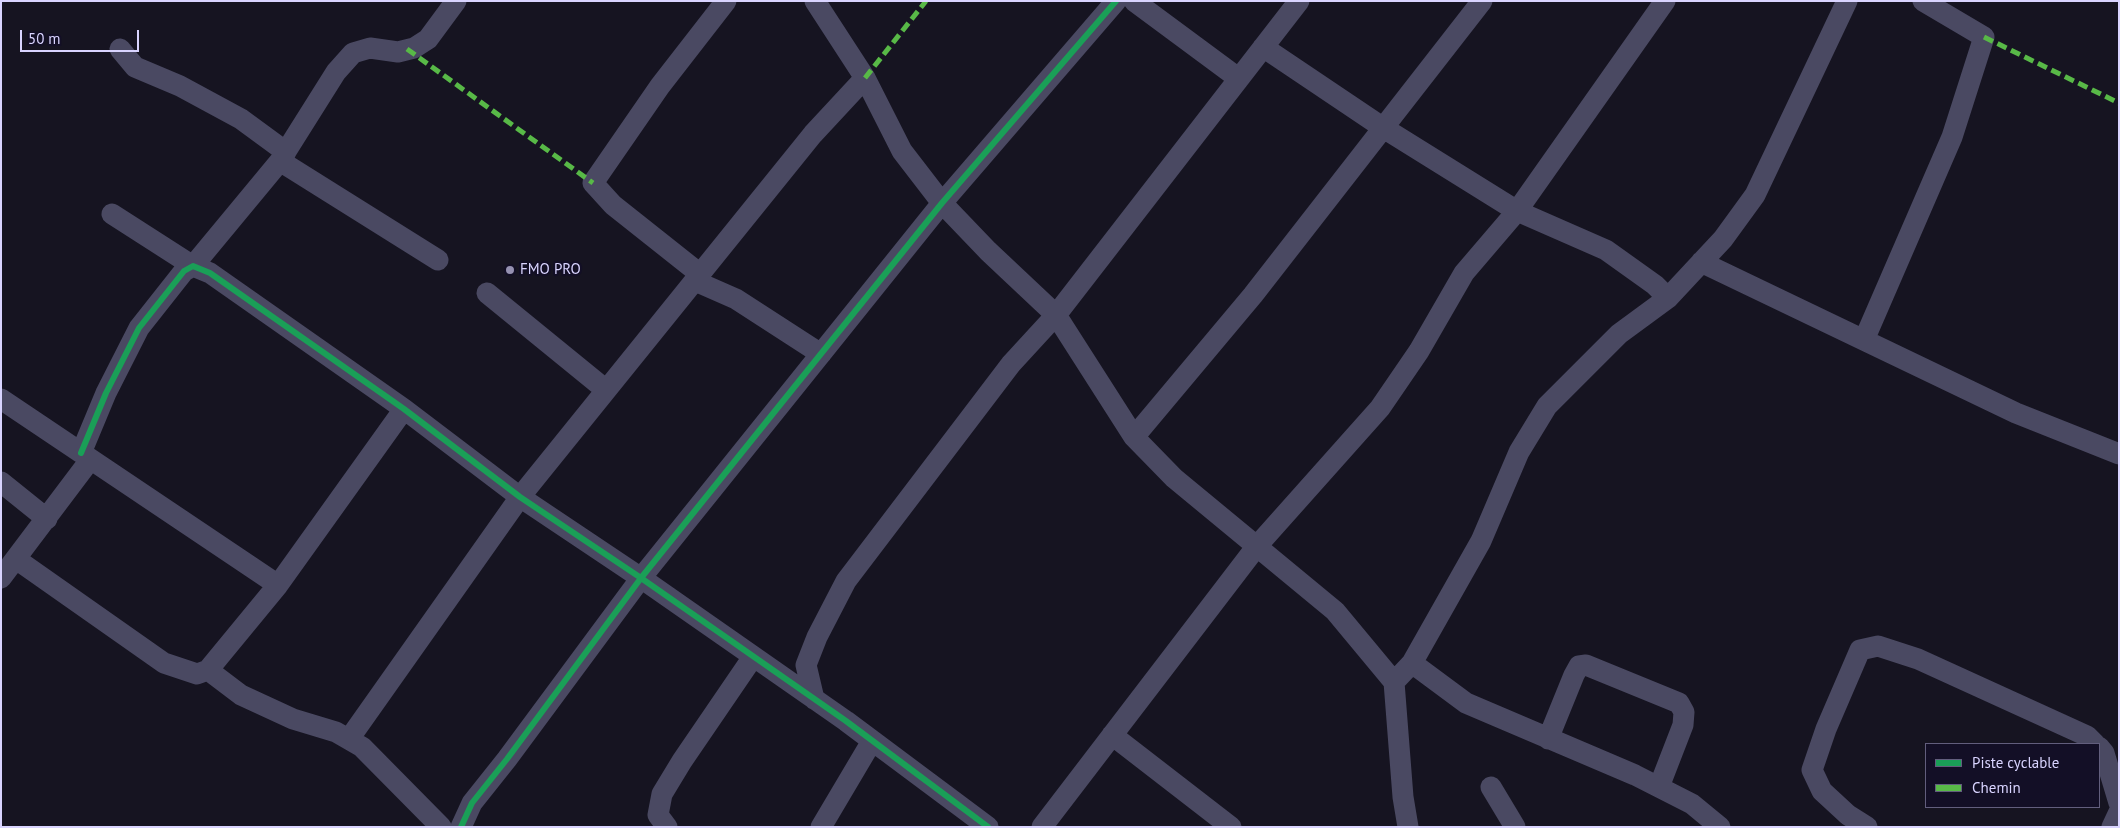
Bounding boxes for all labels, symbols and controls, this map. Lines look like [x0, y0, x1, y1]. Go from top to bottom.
scale bar [22, 20, 141, 52]
text: 50 m [28, 29, 61, 48]
place label: FMO PRO [520, 261, 581, 279]
marker: FMO PRO [504, 264, 516, 276]
legend [1925, 743, 2100, 808]
text: Piste cyclable [1972, 753, 2059, 772]
text: Chemin [1972, 778, 2021, 797]

